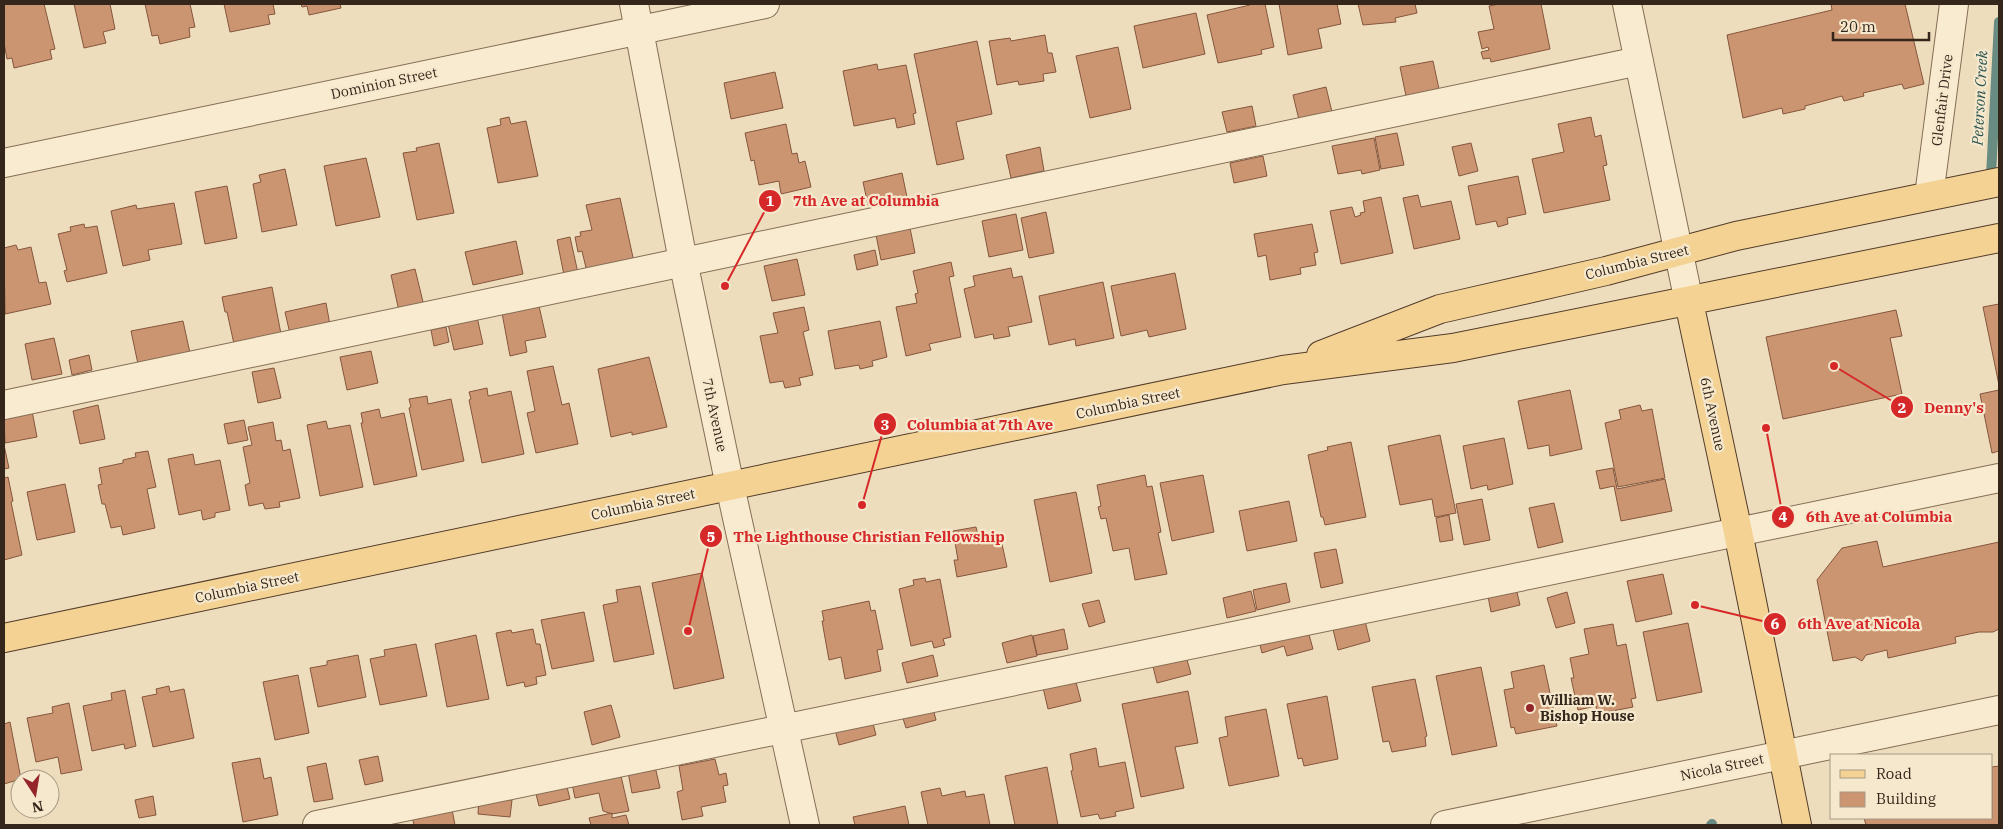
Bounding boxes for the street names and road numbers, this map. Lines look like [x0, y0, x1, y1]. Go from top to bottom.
street label: Glenfair Drive [1927, 53, 1957, 147]
street label: Dominion Street [329, 63, 439, 103]
street label: Columbia Street [1583, 240, 1691, 284]
street label: 6th Avenue [1696, 376, 1730, 452]
street label: 7th Avenue [698, 377, 732, 453]
street label: Columbia Street [1074, 383, 1182, 423]
street label: Columbia Street [589, 484, 697, 524]
street label: Columbia Street [193, 567, 301, 607]
street label: Nicola Street [1679, 749, 1765, 785]

